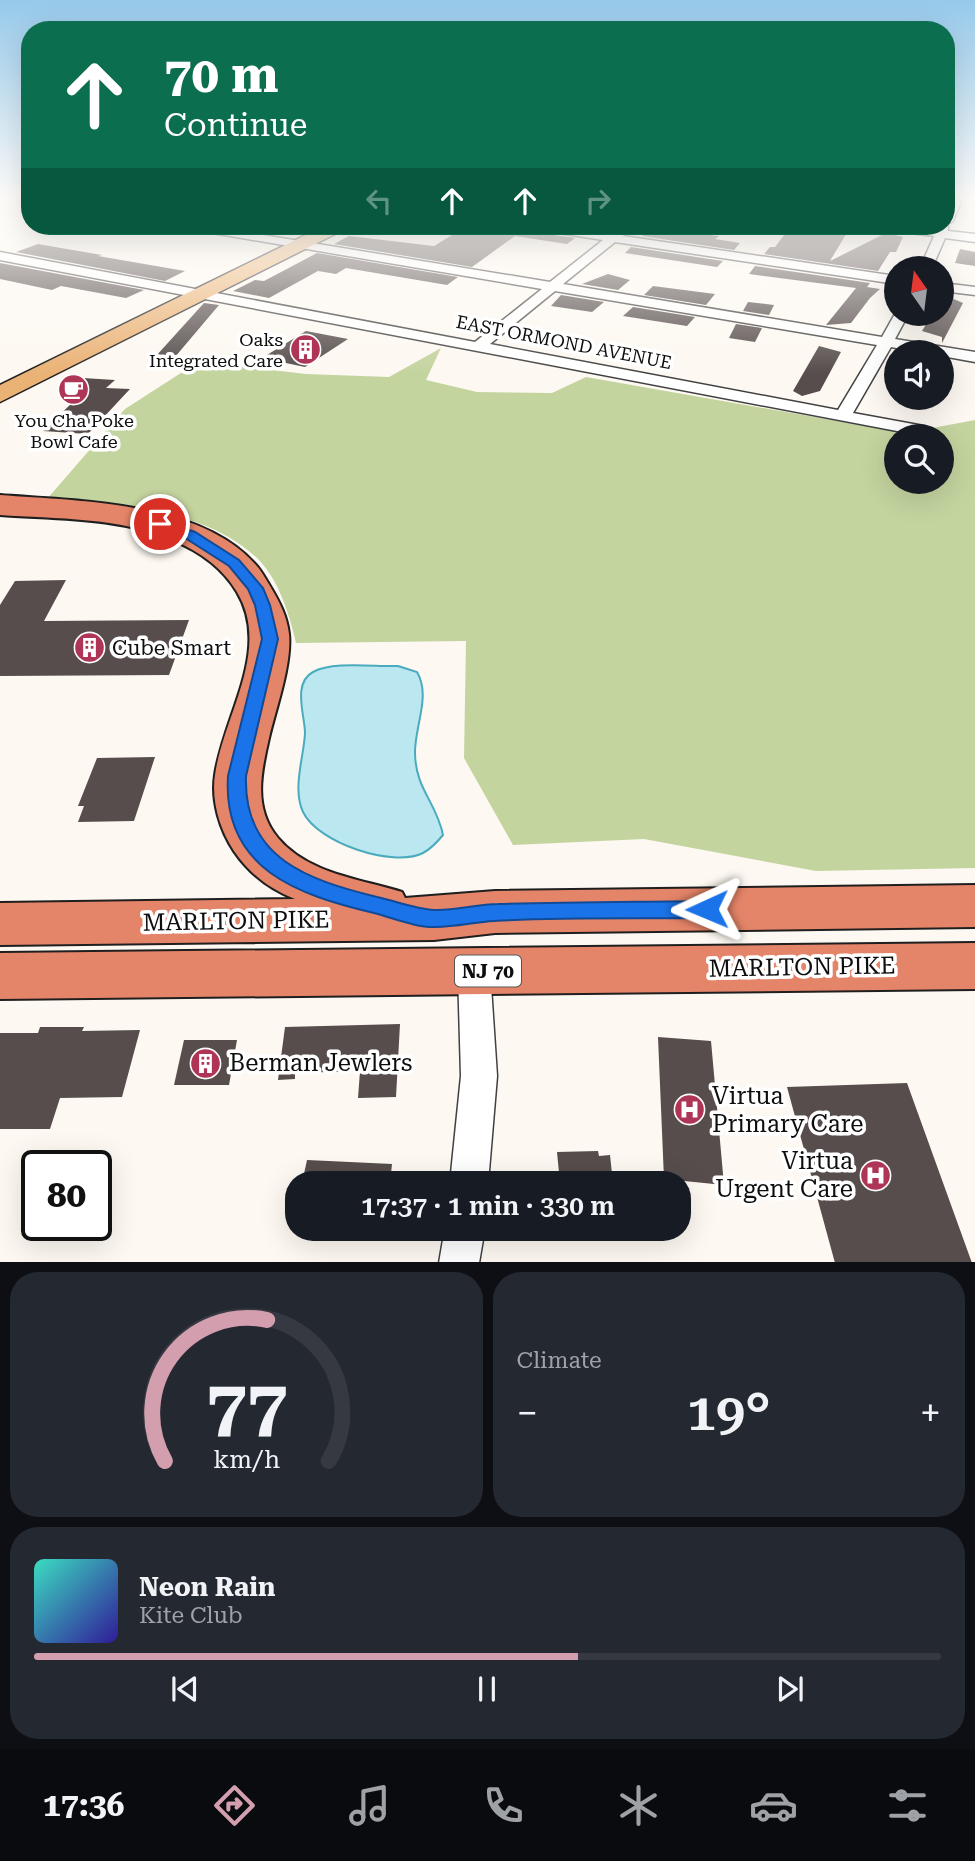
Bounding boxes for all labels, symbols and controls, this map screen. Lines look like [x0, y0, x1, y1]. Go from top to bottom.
text: 70 m [164, 47, 279, 104]
icon: ahead [49, 49, 140, 140]
text: Continue [164, 106, 307, 144]
icon: left [360, 182, 398, 220]
icon: ahead [433, 182, 471, 220]
icon: ahead [506, 182, 544, 220]
icon: right [579, 182, 617, 220]
north arrow [884, 256, 954, 326]
map controls [884, 256, 954, 494]
street label: EAST ORMOND AVENUE [454, 311, 674, 373]
place label: Oaks Integrated Care [149, 329, 283, 371]
building icon: Oaks Integrated Care [289, 332, 323, 366]
button: sound [884, 340, 954, 410]
cafe icon: You Cha Poke Bowl Cafe [57, 372, 91, 406]
place label: You Cha Poke Bowl Cafe [14, 410, 134, 452]
button: search [884, 424, 954, 494]
pin [130, 494, 190, 554]
icon: arrive [141, 505, 179, 543]
building icon: Cube Smart [72, 631, 106, 665]
place label: Cube Smart [112, 636, 231, 660]
position arrow [670, 872, 744, 946]
street label: MARLTON PIKE [142, 905, 330, 937]
street label: MARLTON PIKE [708, 951, 896, 983]
road number: NJ 70 [455, 956, 521, 987]
building icon: Berman Jewlers [189, 1046, 223, 1080]
place label: Berman Jewlers [229, 1049, 413, 1077]
place label: Virtua Primary Care [712, 1082, 864, 1138]
hospital icon: Virtua Primary Care [672, 1093, 706, 1127]
place label: Virtua Urgent Care [715, 1147, 853, 1203]
speed limit sign: 80 [21, 1150, 112, 1241]
hospital icon: Virtua Urgent Care [859, 1158, 893, 1192]
text: 17:37 · 1 min · 330 m [361, 1191, 615, 1221]
text: Climate [517, 1347, 602, 1374]
text: 77 [205, 1364, 287, 1449]
text: 19° [687, 1382, 771, 1443]
text: − [517, 1391, 538, 1435]
text: + [920, 1391, 941, 1435]
text: km/h [213, 1444, 280, 1473]
text: Neon Rain [139, 1572, 275, 1602]
text: Kite Club [139, 1602, 243, 1629]
icon: previous [166, 1670, 204, 1708]
icon: pause [468, 1670, 506, 1708]
icon: next [771, 1670, 809, 1708]
icon: directions [210, 1781, 259, 1830]
icon: music [345, 1781, 394, 1830]
icon: phone [479, 1781, 528, 1830]
icon: climate [614, 1781, 663, 1830]
icon: car [749, 1781, 798, 1830]
icon: filters [883, 1781, 932, 1830]
text: 17:36 [43, 1786, 125, 1824]

